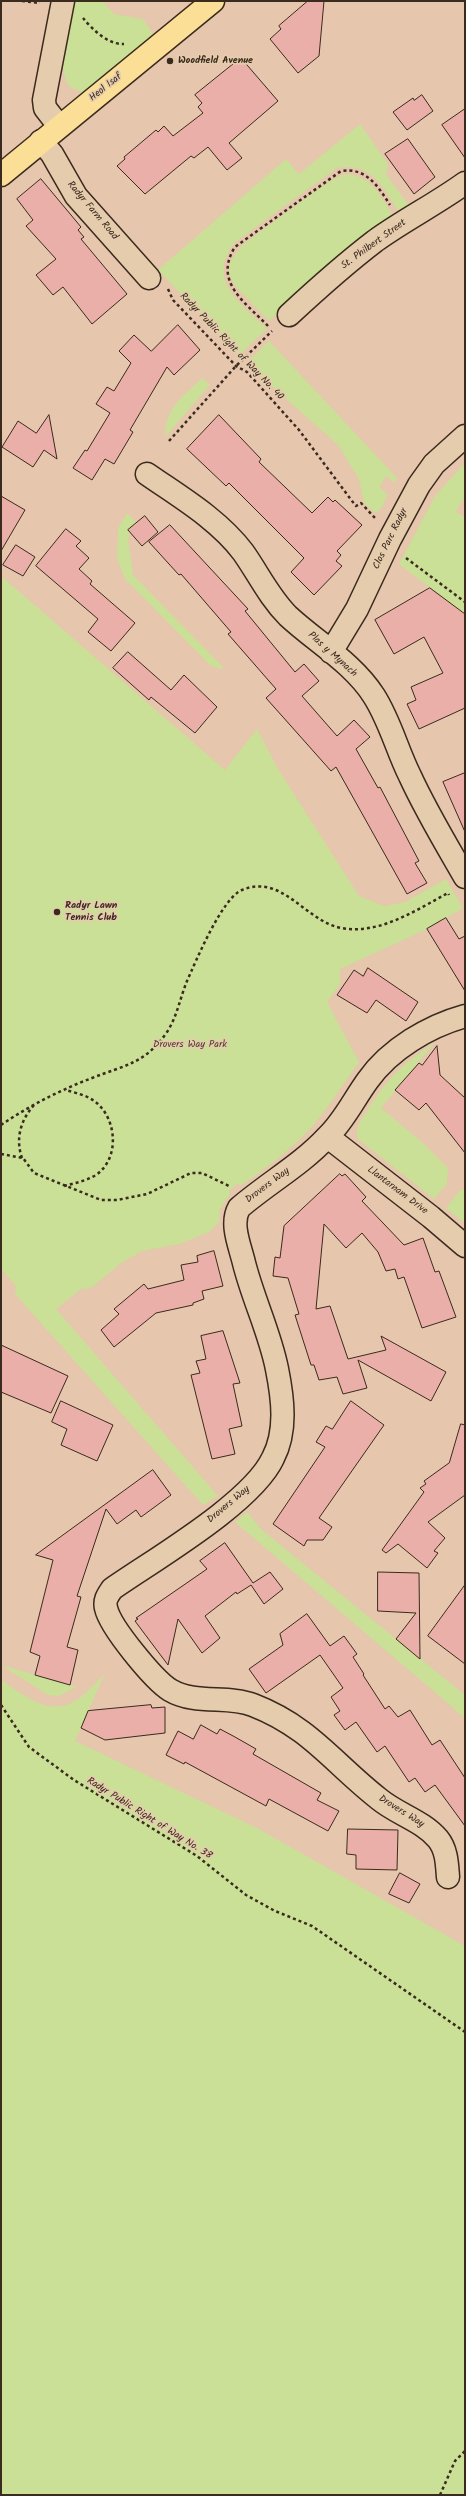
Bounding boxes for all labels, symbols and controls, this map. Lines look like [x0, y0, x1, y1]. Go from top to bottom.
place label: Woodfield Avenue [178, 55, 253, 67]
marker: Woodfield Avenue [165, 56, 175, 66]
street label: Heol Isaf [87, 71, 125, 105]
street label: Radyr Farm Road [64, 179, 120, 243]
street label: St. Philbert Street [339, 217, 409, 273]
street label: Radyr Public Right of Way No. 40 [177, 291, 285, 403]
street label: Clos Parc Radyr [371, 506, 411, 572]
street label: Plas y Mynach [305, 630, 359, 680]
place label: Radyr Lawn Tennis Club [65, 900, 117, 924]
marker: Radyr Lawn Tennis Club [52, 907, 62, 917]
park label: Drovers Way Park [153, 1039, 227, 1051]
street label: Llantarnam Drive [364, 1164, 430, 1218]
street label: Drovers Way [244, 1166, 292, 1206]
street label: Drovers Way [205, 1484, 253, 1526]
street label: Radyr Public Right of Way No. 38 [84, 1775, 214, 1863]
street label: Drovers Way [376, 1793, 426, 1831]

